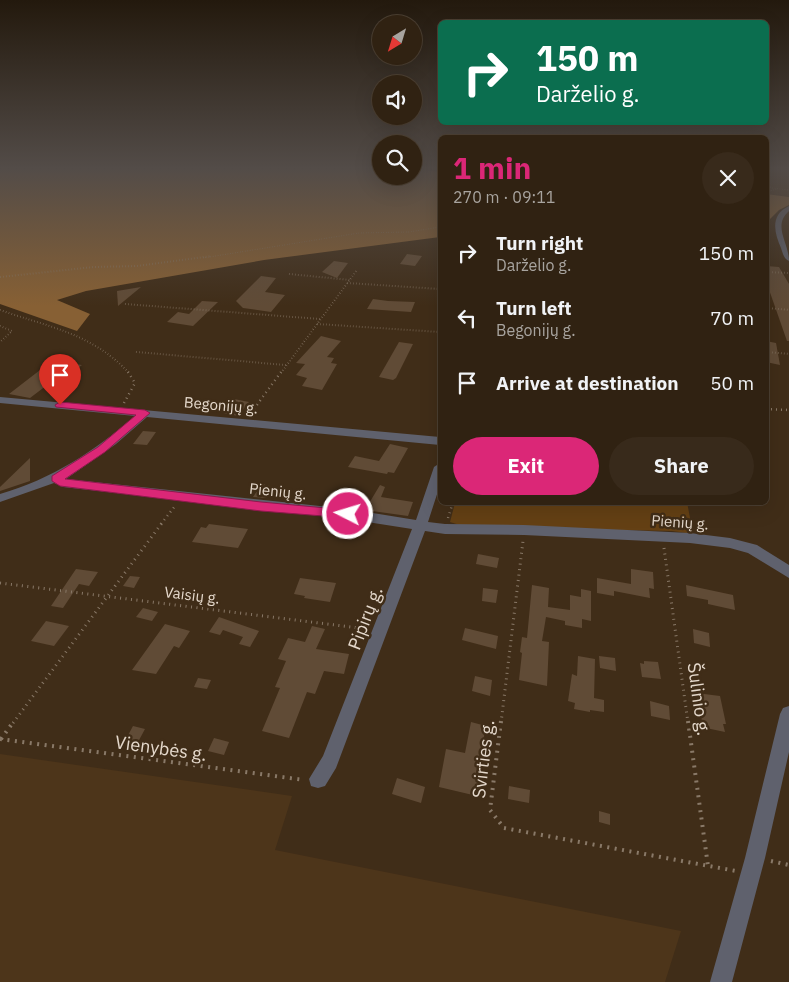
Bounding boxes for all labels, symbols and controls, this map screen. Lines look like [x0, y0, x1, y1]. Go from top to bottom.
north arrow [372, 15, 422, 65]
map controls [372, 15, 422, 185]
text: 150 m [536, 35, 639, 81]
icon: right [453, 40, 518, 105]
button: sound [372, 75, 422, 125]
text: Darželio g. [536, 79, 640, 108]
button: search [372, 135, 422, 185]
text: 1 min [453, 148, 531, 187]
button: close [702, 152, 754, 204]
text: 270 m · 09:11 [453, 187, 555, 207]
text: Turn right [496, 231, 583, 255]
icon: right [453, 239, 481, 267]
text: 150 m [699, 241, 754, 265]
text: Darželio g. [496, 255, 571, 275]
text: Turn left [496, 296, 572, 320]
icon: left [453, 304, 481, 332]
text: 70 m [710, 306, 754, 330]
text: Begonijų g. [496, 320, 576, 340]
pin [39, 354, 81, 405]
icon: arrive [46, 361, 74, 389]
icon: arrive [453, 369, 481, 397]
text: Arrive at destination [496, 371, 679, 395]
text: 50 m [710, 371, 754, 395]
street label: Begonijų g. [183, 392, 259, 418]
button: Exit [453, 437, 599, 495]
button: Share [609, 437, 754, 495]
street label: Pienių g. [248, 479, 308, 503]
position arrow [321, 487, 373, 539]
street label: Pienių g. [651, 511, 709, 533]
street label: Vaisių g. [163, 582, 221, 608]
street label: Pipirų g. [342, 583, 388, 653]
street label: Šulinio g. [682, 661, 717, 737]
street label: Svirties g. [467, 718, 499, 800]
street label: Vienybės g. [114, 730, 208, 766]

